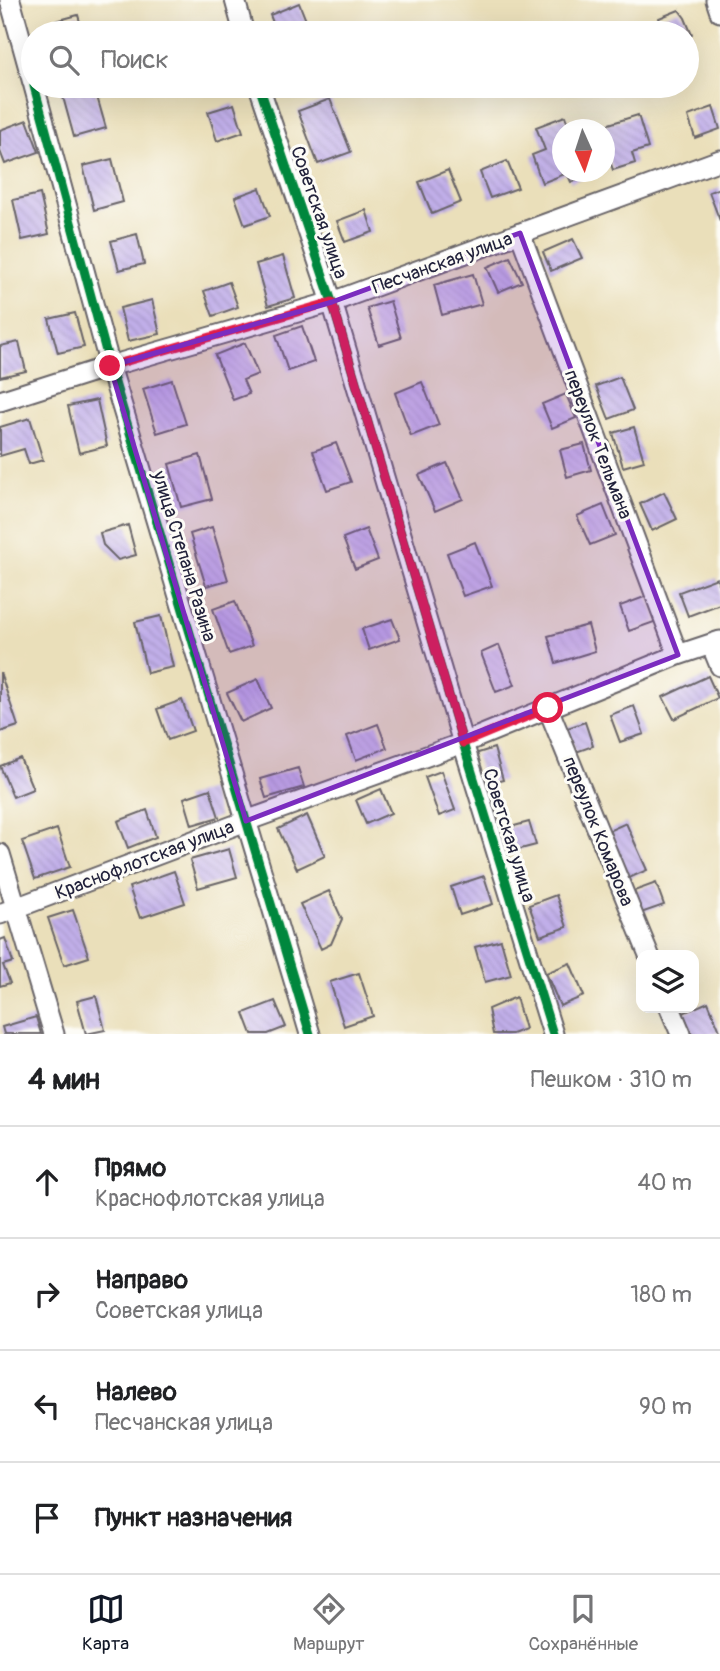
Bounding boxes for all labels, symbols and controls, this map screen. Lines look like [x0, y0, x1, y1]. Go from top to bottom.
search box [21, 21, 699, 98]
icon: search [45, 41, 83, 79]
text: Поиск [101, 44, 169, 76]
north arrow [552, 119, 615, 182]
street label: Советская улица [285, 143, 353, 282]
street label: Песчанская улица [369, 226, 516, 299]
route end [94, 350, 125, 381]
street label: переулок Тельмана [559, 366, 638, 523]
street label: улица Степана Разина [146, 467, 221, 645]
route start [532, 692, 563, 723]
street label: переулок Комарова [557, 753, 639, 910]
street label: Советская улица [477, 765, 541, 905]
street label: Краснофлотская улица [51, 815, 237, 905]
map controls [636, 950, 699, 1013]
button: layers [636, 950, 699, 1013]
text: 4 мин [28, 1061, 100, 1098]
text: Пешком · 310 m [531, 1065, 692, 1094]
text: Прямо [95, 1152, 166, 1184]
icon: ahead [28, 1163, 66, 1201]
text: 40 m [638, 1168, 692, 1197]
text: Краснофлотская улица [95, 1184, 325, 1213]
text: Направо [95, 1264, 188, 1296]
icon: right [28, 1275, 66, 1313]
text: 180 m [630, 1280, 692, 1309]
text: Советская улица [95, 1296, 263, 1325]
text: Налево [95, 1376, 177, 1408]
icon: left [28, 1387, 66, 1425]
text: 90 m [639, 1392, 692, 1421]
text: Песчанская улица [95, 1408, 273, 1437]
icon: arrive [28, 1499, 66, 1537]
text: Пункт назначения [95, 1502, 292, 1534]
tab: Карта [82, 1590, 129, 1656]
tab: Маршрут [293, 1590, 365, 1656]
tab: Сохранённые [528, 1590, 638, 1656]

